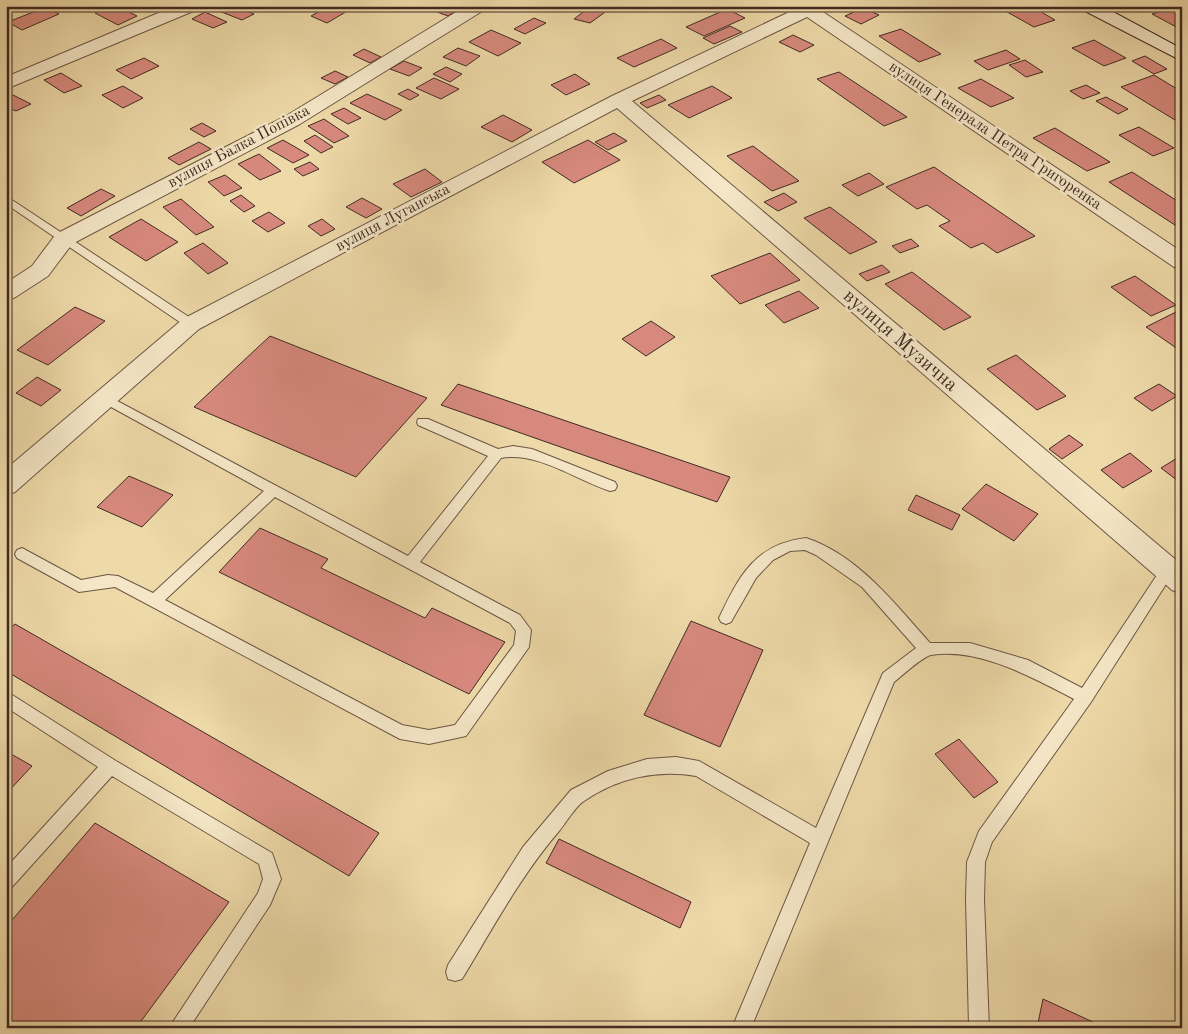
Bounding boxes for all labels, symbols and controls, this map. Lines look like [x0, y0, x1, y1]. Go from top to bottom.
street label: вулиця Генерала Петра Григоренка [886, 59, 1104, 213]
street label: вулиця Балка Попівка [165, 103, 313, 191]
street label: вулиця Луганська [333, 181, 453, 255]
street label: вулиця Музична [839, 286, 961, 396]

